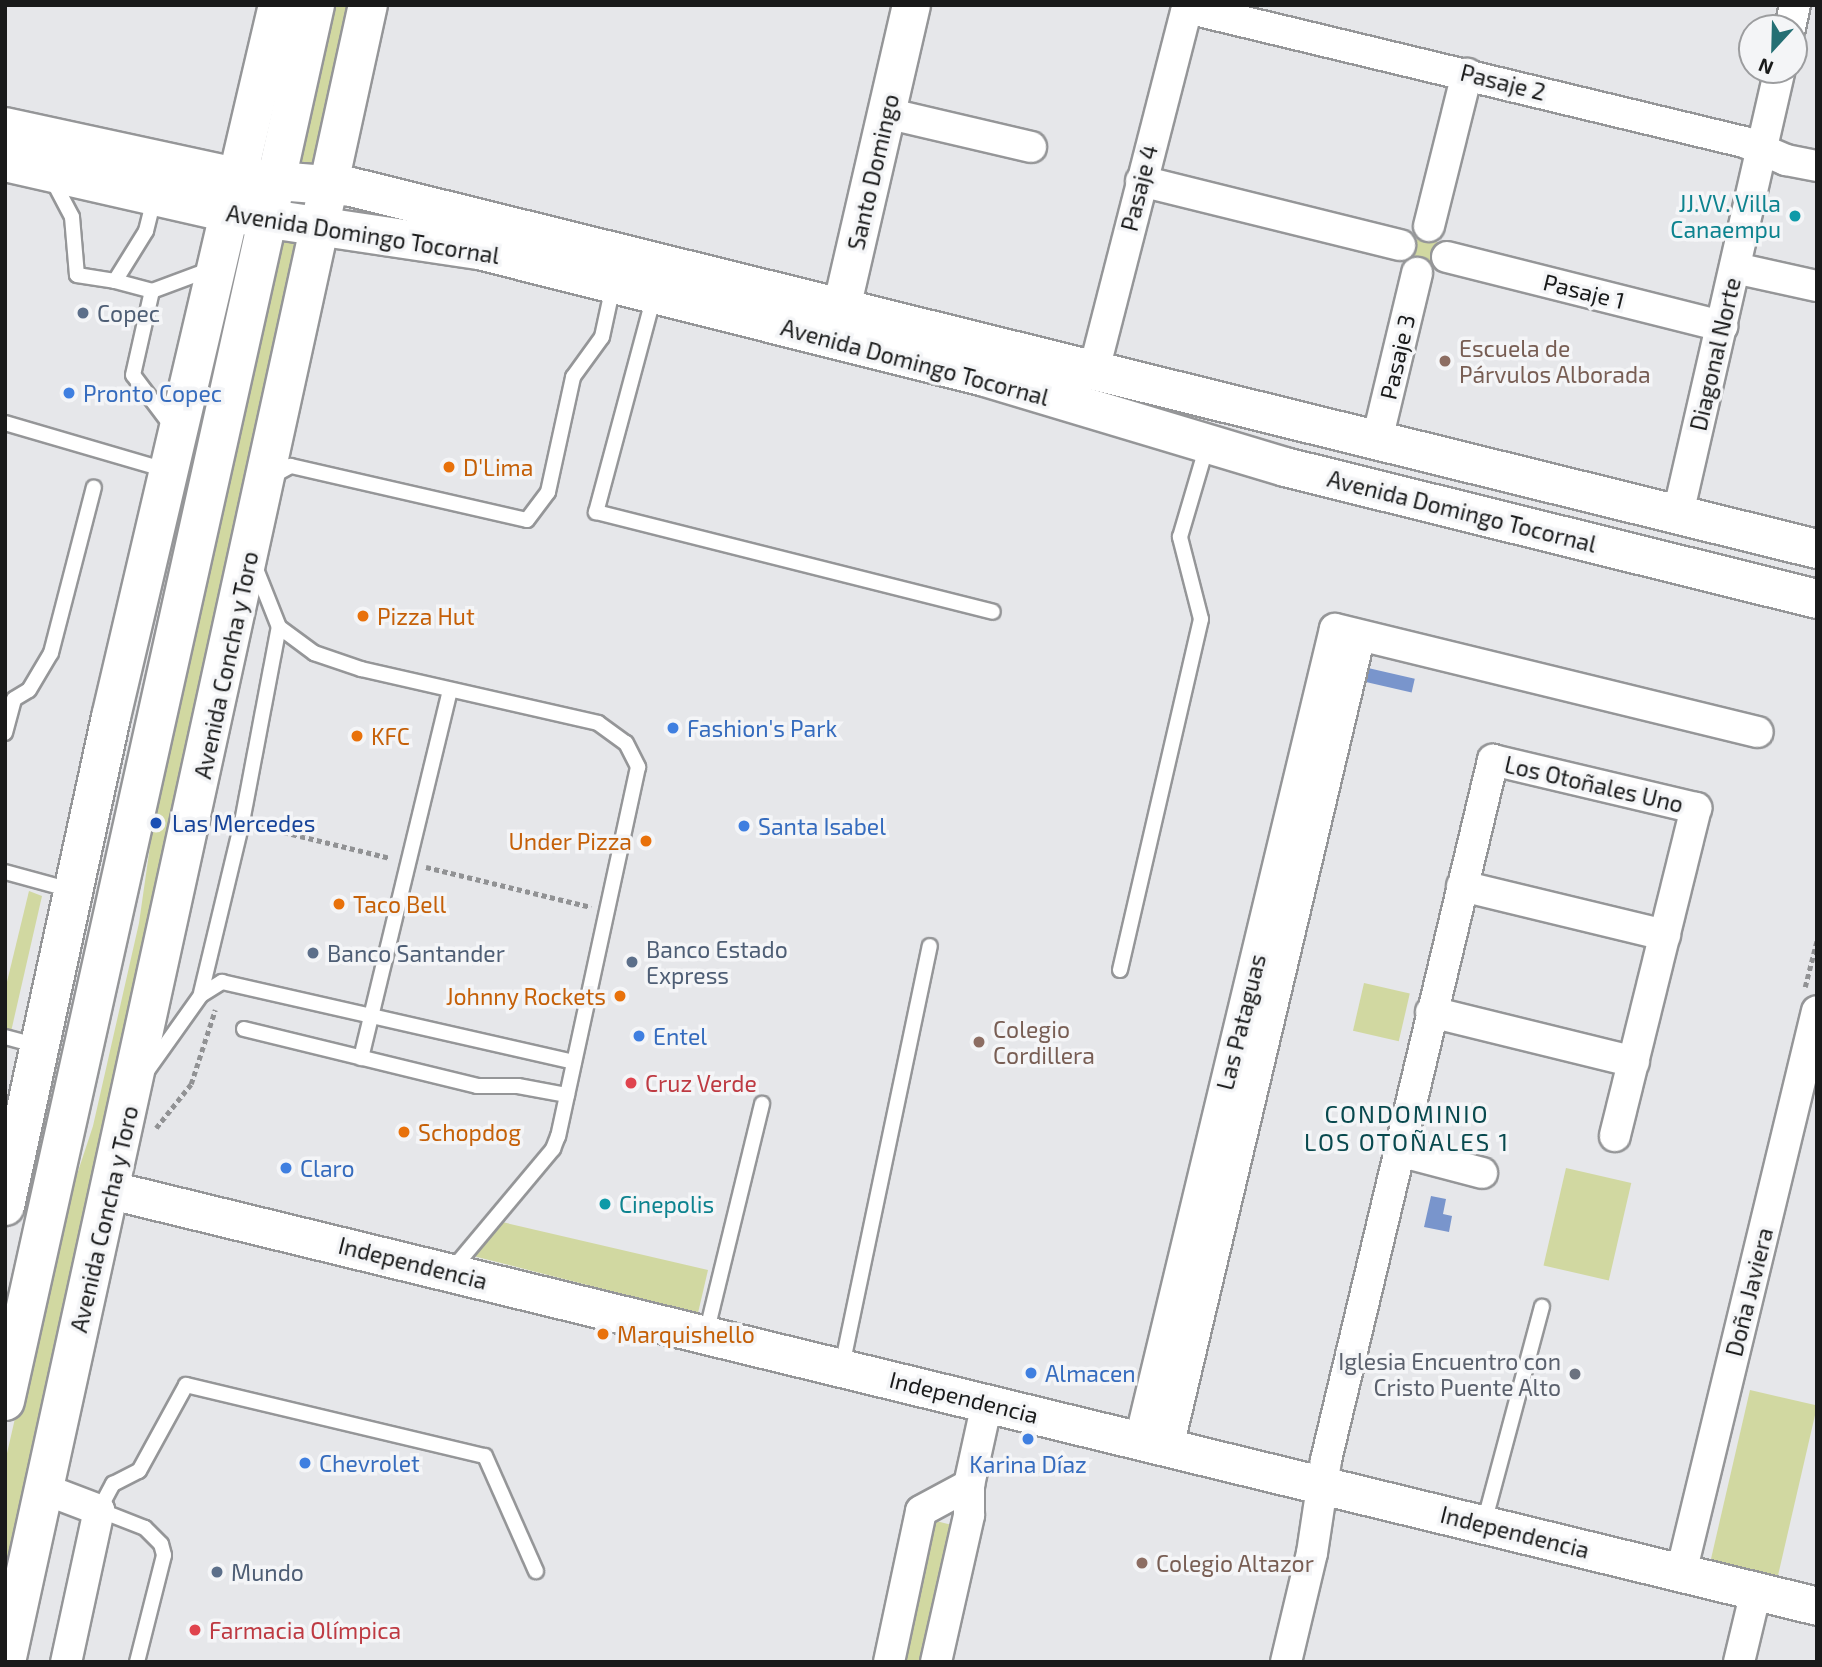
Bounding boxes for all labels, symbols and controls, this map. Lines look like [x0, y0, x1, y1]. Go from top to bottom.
north arrow [1738, 14, 1808, 84]
text: N [1755, 54, 1776, 80]
street label: Pasaje 2 [1458, 58, 1548, 106]
street label: Santo Domingo [842, 91, 904, 253]
street label: Pasaje 4 [1115, 142, 1163, 234]
place label: JJ.VV. Villa Canaempu [1670, 189, 1781, 243]
street label: Avenida Domingo Tocornal [224, 199, 502, 269]
marker: JJ.VV. Villa Canaempu [1787, 208, 1803, 224]
street label: Pasaje 1 [1540, 268, 1628, 314]
street label: Diagonal Norte [1684, 274, 1746, 434]
place label: Copec [97, 299, 160, 327]
marker: Copec [75, 305, 91, 321]
street label: Pasaje 3 [1374, 312, 1420, 402]
street label: Avenida Domingo Tocornal [778, 313, 1052, 411]
place label: Escuela de Párvulos Alborada [1459, 334, 1651, 388]
marker: Escuela de Párvulos Alborada [1437, 353, 1453, 369]
place label: Pronto Copec [83, 379, 222, 407]
marker: Pronto Copec [61, 385, 77, 401]
place label: D'Lima [463, 453, 533, 481]
marker: D'Lima [441, 459, 457, 475]
street label: Avenida Domingo Tocornal [1324, 464, 1600, 558]
street label: Avenida Concha y Toro [188, 548, 264, 782]
place label: Pizza Hut [377, 602, 475, 630]
marker: Pizza Hut [355, 608, 371, 624]
place label: Fashion's Park [687, 714, 837, 742]
marker: Fashion's Park [665, 720, 681, 736]
place label: KFC [371, 722, 410, 750]
marker: KFC [349, 728, 365, 744]
street label: Los Otoñales Uno [1502, 750, 1686, 818]
place label: Las Mercedes [172, 809, 315, 837]
place label: Santa Isabel [758, 812, 886, 840]
marker: Las Mercedes [146, 813, 166, 833]
marker: Santa Isabel [736, 818, 752, 834]
place label: Under Pizza [508, 827, 632, 855]
marker: Under Pizza [638, 833, 654, 849]
place label: Taco Bell [353, 890, 446, 918]
marker: Taco Bell [331, 896, 347, 912]
place label: Banco Estado Express [646, 935, 788, 989]
place label: Banco Santander [327, 939, 505, 967]
marker: Banco Santander [305, 945, 321, 961]
street label: Las Pataguas [1211, 951, 1271, 1093]
marker: Banco Estado Express [624, 954, 640, 970]
place label: Johnny Rockets [445, 982, 606, 1010]
marker: Johnny Rockets [612, 988, 628, 1004]
place label: Colegio Cordillera [993, 1015, 1095, 1069]
place label: Entel [653, 1022, 707, 1050]
marker: Entel [631, 1028, 647, 1044]
marker: Colegio Cordillera [971, 1034, 987, 1050]
place label: Cruz Verde [645, 1069, 757, 1097]
marker: Cruz Verde [623, 1075, 639, 1091]
district label: CONDOMINIO LOS OTOÑALES 1 [1306, 1100, 1508, 1156]
street label: Avenida Concha y Toro [64, 1102, 144, 1336]
place label: Schopdog [418, 1118, 521, 1146]
marker: Schopdog [396, 1124, 412, 1140]
place label: Claro [300, 1154, 355, 1182]
marker: Claro [278, 1160, 294, 1176]
place label: Cinepolis [619, 1190, 714, 1218]
marker: Cinepolis [597, 1196, 613, 1212]
street label: Doña Javiera [1720, 1225, 1778, 1359]
street label: Independencia [336, 1231, 490, 1295]
place label: Marquishello [617, 1320, 755, 1348]
marker: Marquishello [595, 1326, 611, 1342]
place label: Iglesia Encuentro con Cristo Puente Alto [1338, 1347, 1561, 1401]
place label: Almacen [1045, 1359, 1136, 1387]
street label: Independencia [887, 1365, 1041, 1429]
marker: Almacen [1023, 1365, 1039, 1381]
marker: Iglesia Encuentro con Cristo Puente Alto [1567, 1366, 1583, 1382]
marker: Karina Díaz [1020, 1431, 1036, 1447]
place label: Chevrolet [319, 1449, 420, 1477]
place label: Karina Díaz [969, 1450, 1087, 1478]
marker: Chevrolet [297, 1455, 313, 1471]
street label: Independencia [1438, 1500, 1592, 1564]
place label: Colegio Altazor [1156, 1549, 1314, 1577]
marker: Colegio Altazor [1134, 1555, 1150, 1571]
place label: Mundo [231, 1558, 304, 1586]
marker: Mundo [209, 1564, 225, 1580]
place label: Farmacia Olímpica [209, 1616, 401, 1644]
marker: Farmacia Olímpica [187, 1622, 203, 1638]

